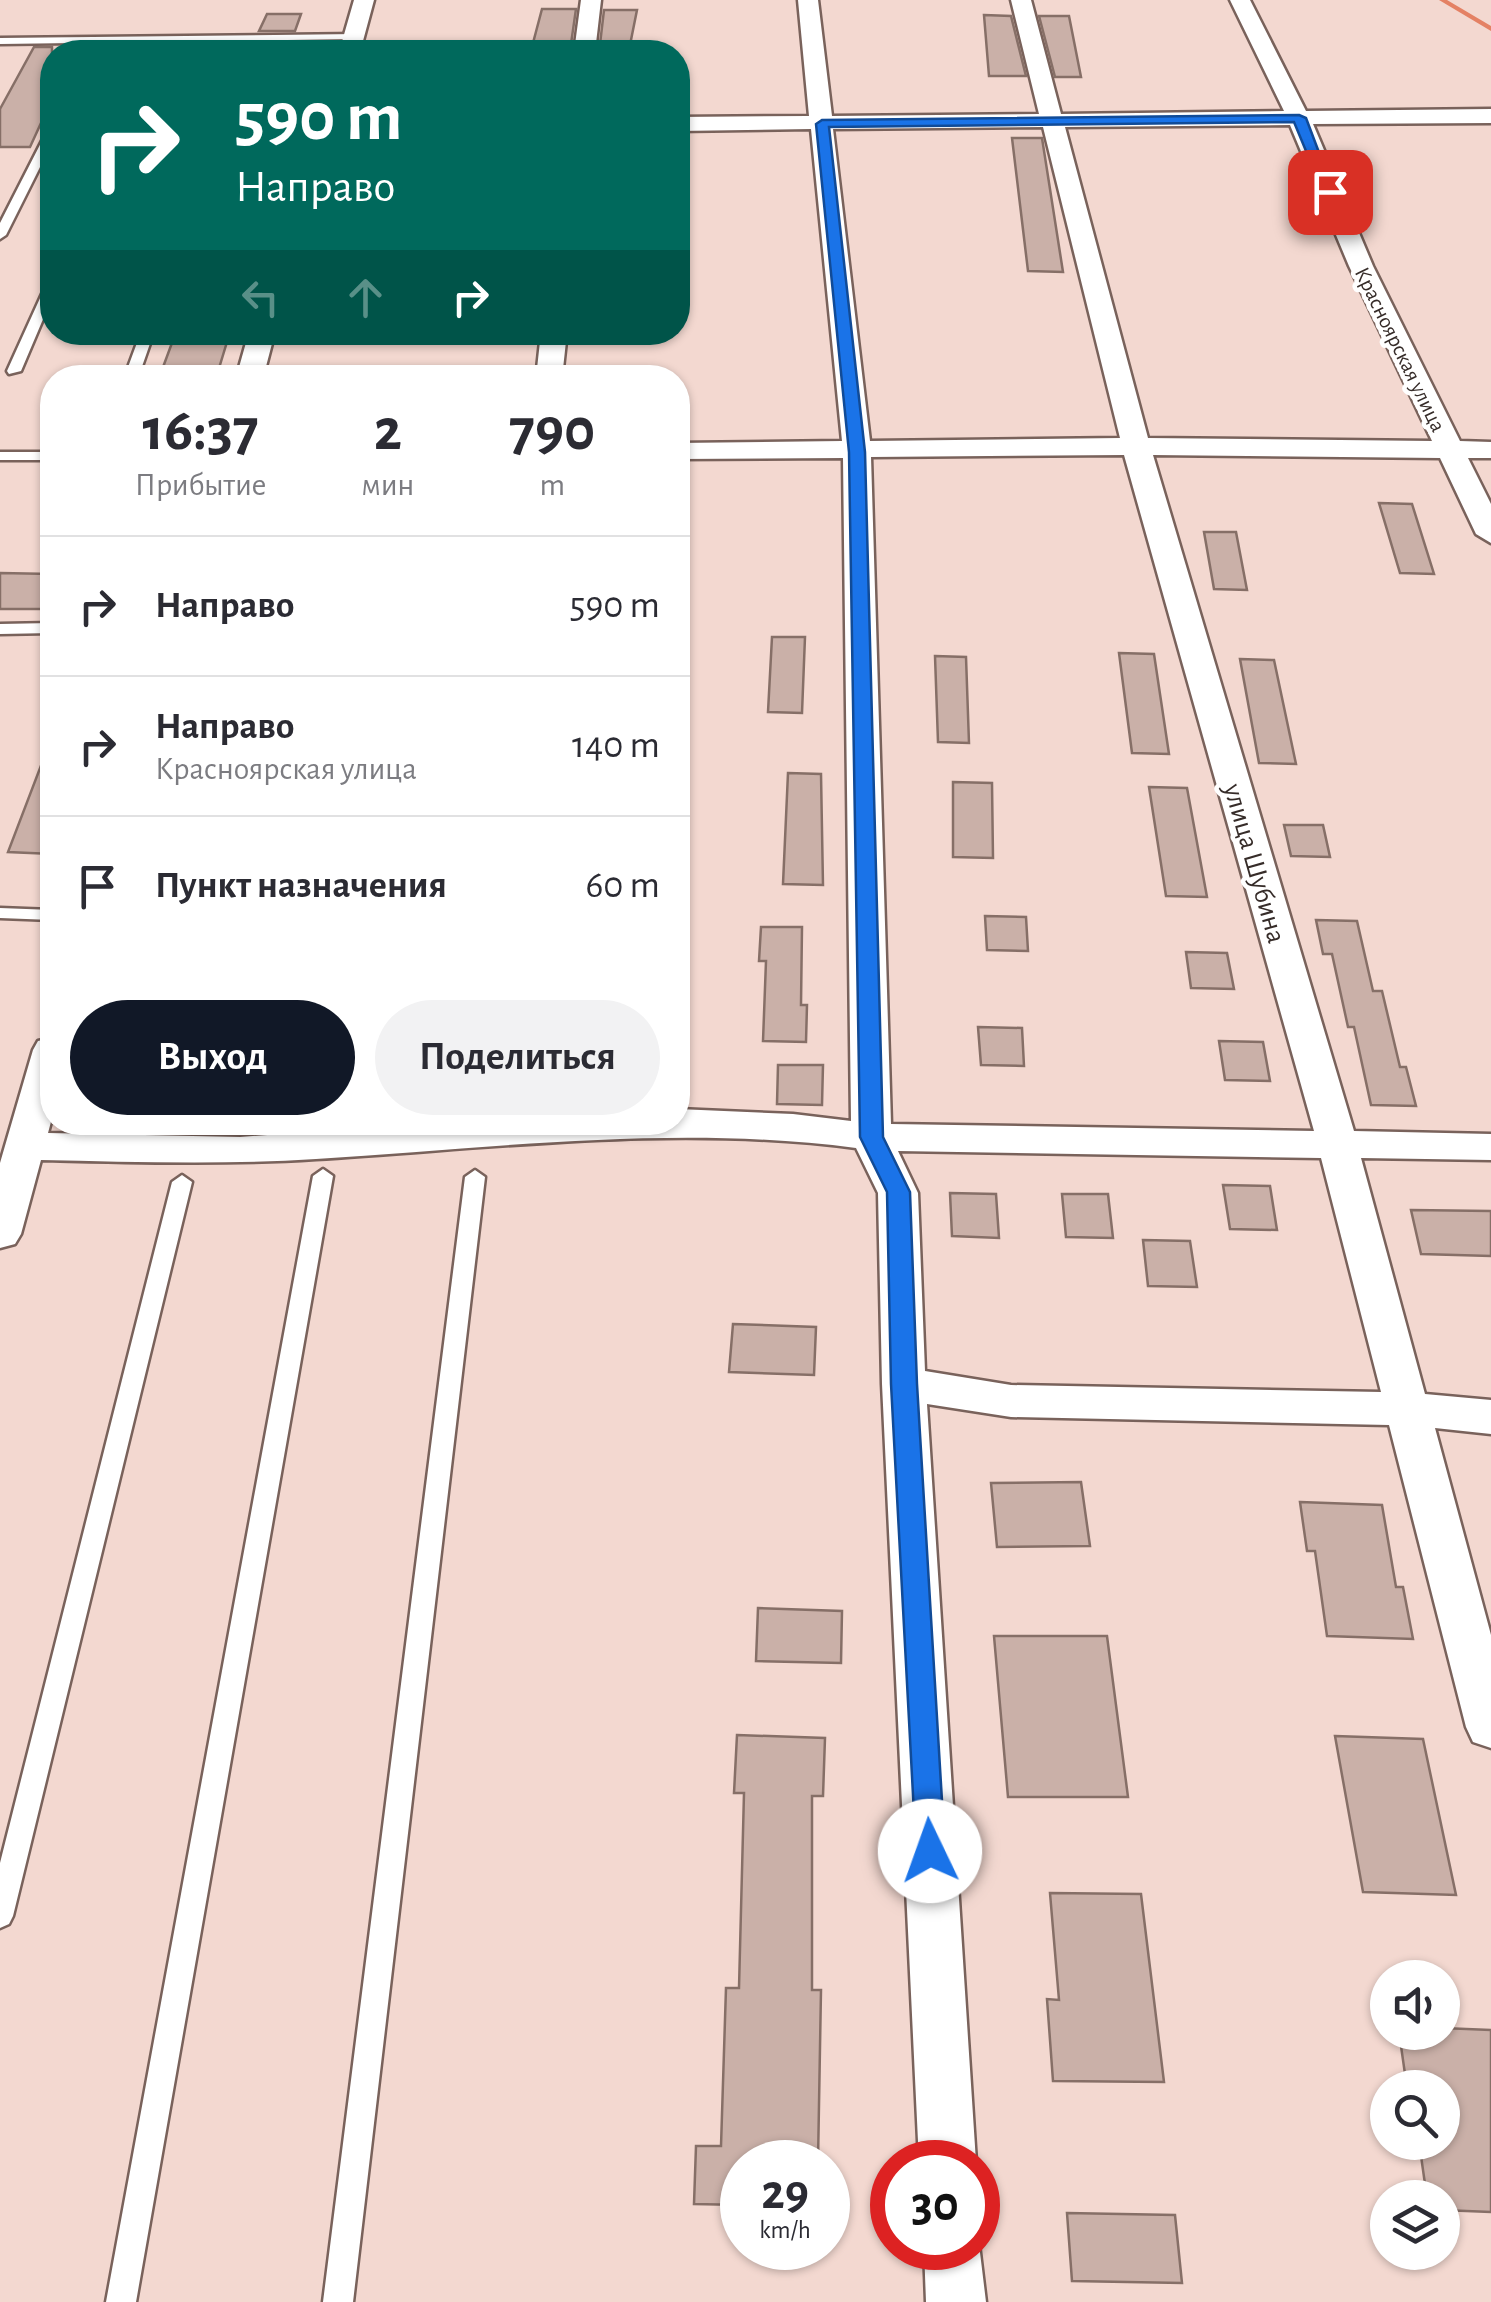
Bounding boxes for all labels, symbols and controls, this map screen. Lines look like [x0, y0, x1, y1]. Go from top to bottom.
icon: right [70, 80, 200, 210]
text: 590 m [235, 83, 403, 153]
pin [1288, 150, 1373, 235]
text: Направо [235, 165, 395, 210]
icon: arrive [1303, 165, 1358, 220]
street label: Красноярская улица [1351, 264, 1449, 435]
icon: left [233, 270, 288, 325]
icon: ahead [338, 270, 393, 325]
icon: right [443, 270, 498, 325]
text: 16:37 [143, 401, 259, 461]
text: 2 [374, 401, 402, 461]
text: 790 [509, 401, 595, 461]
text: Прибытие [135, 469, 267, 501]
text: мин [361, 469, 414, 501]
text: m [539, 469, 565, 501]
icon: right [70, 579, 125, 634]
text: Направо [155, 587, 294, 625]
text: 590 m [570, 587, 660, 625]
text: Направо [155, 708, 294, 746]
icon: right [70, 719, 125, 774]
text: 140 m [572, 727, 660, 765]
text: Красноярская улица [155, 753, 417, 785]
street label: улица Шубина [1218, 780, 1290, 947]
icon: arrive [70, 859, 125, 914]
text: Пункт назначения [155, 867, 447, 905]
text: 60 m [585, 867, 660, 905]
button: Выход [70, 1000, 355, 1115]
button: Поделиться [375, 1000, 660, 1115]
position arrow [878, 1799, 982, 1903]
map controls [1370, 1960, 1460, 2270]
button: sound [1370, 1960, 1460, 2050]
button: search [1370, 2070, 1460, 2160]
speed limit sign: 30 [870, 2140, 1000, 2270]
text: 29 [761, 2168, 809, 2218]
button: layers [1370, 2180, 1460, 2270]
text: km/h [759, 2218, 811, 2243]

